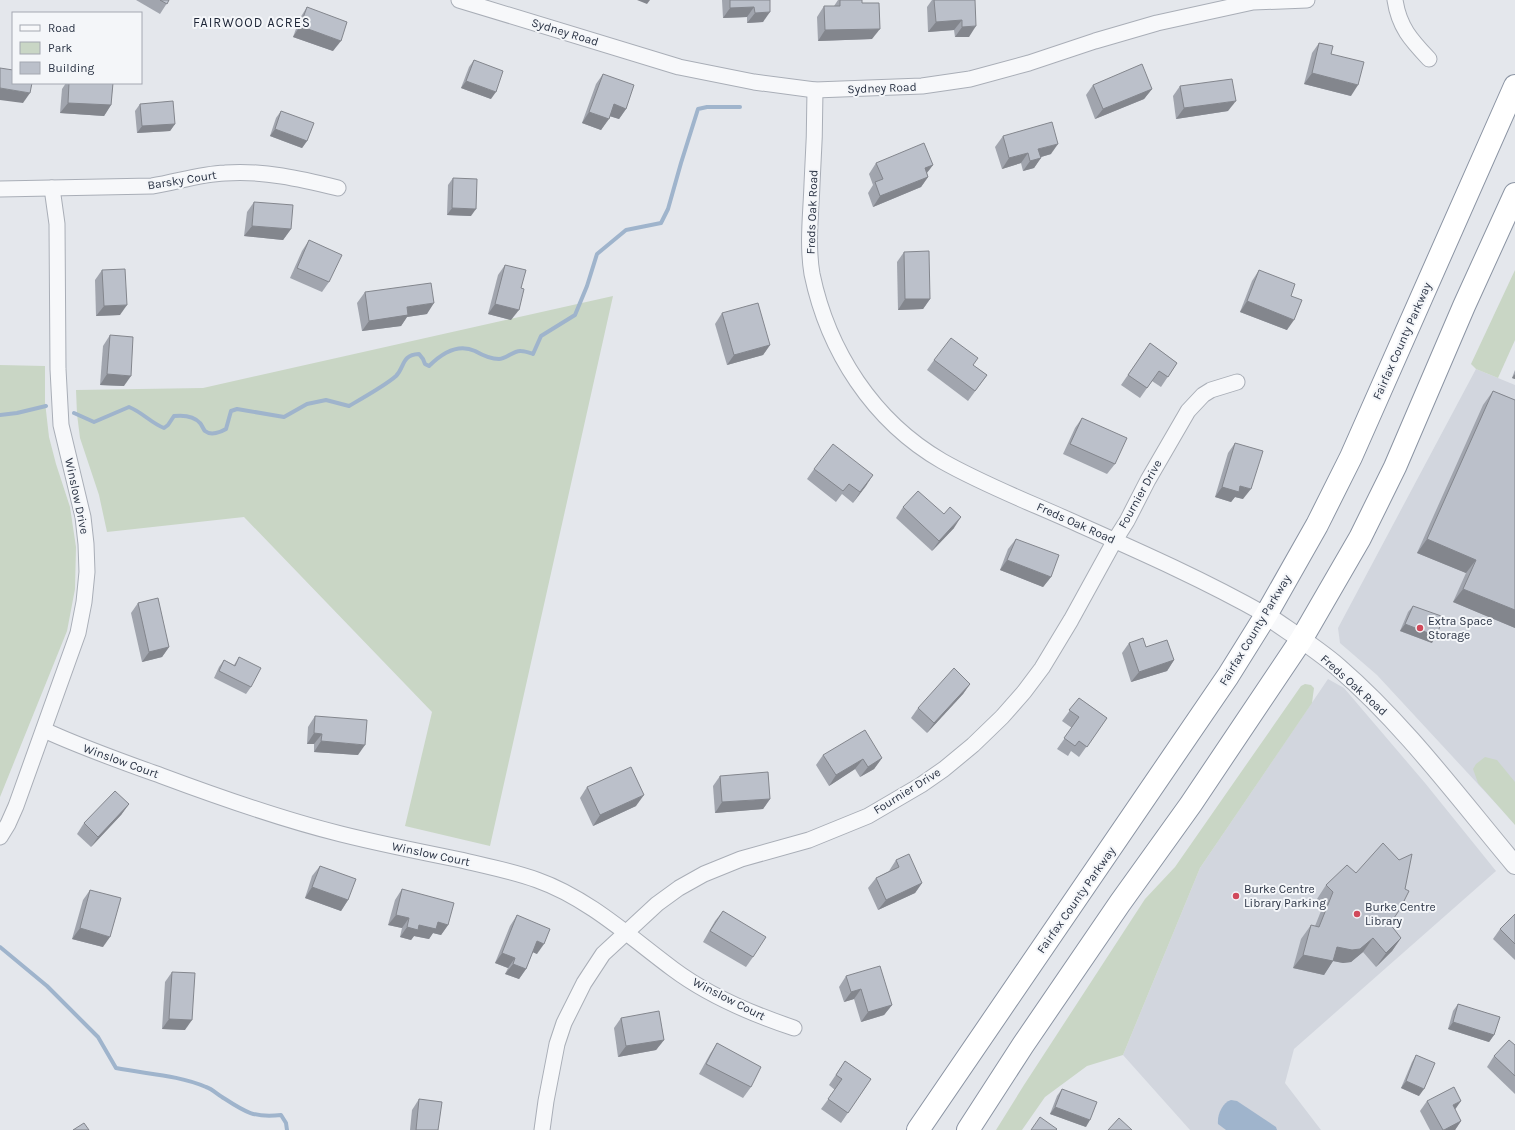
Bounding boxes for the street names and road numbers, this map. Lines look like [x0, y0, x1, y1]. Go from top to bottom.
street label: Sydney Road [530, 15, 600, 49]
street label: Sydney Road [847, 80, 917, 96]
street label: Barsky Court [146, 168, 218, 192]
street label: Freds Oak Road [804, 169, 820, 255]
street label: Fairfax County Parkway [1370, 280, 1434, 402]
street label: Winslow Drive [62, 457, 92, 535]
street label: Fournier Drive [1115, 457, 1165, 531]
street label: Freds Oak Road [1034, 499, 1118, 547]
street label: Fairfax County Parkway [1216, 572, 1294, 688]
street label: Freds Oak Road [1318, 651, 1390, 719]
street label: Winslow Court [81, 741, 161, 781]
street label: Fournier Drive [871, 765, 943, 817]
street label: Winslow Court [391, 839, 472, 869]
street label: Fairfax County Parkway [1034, 844, 1118, 956]
street label: Winslow Court [690, 975, 768, 1023]

